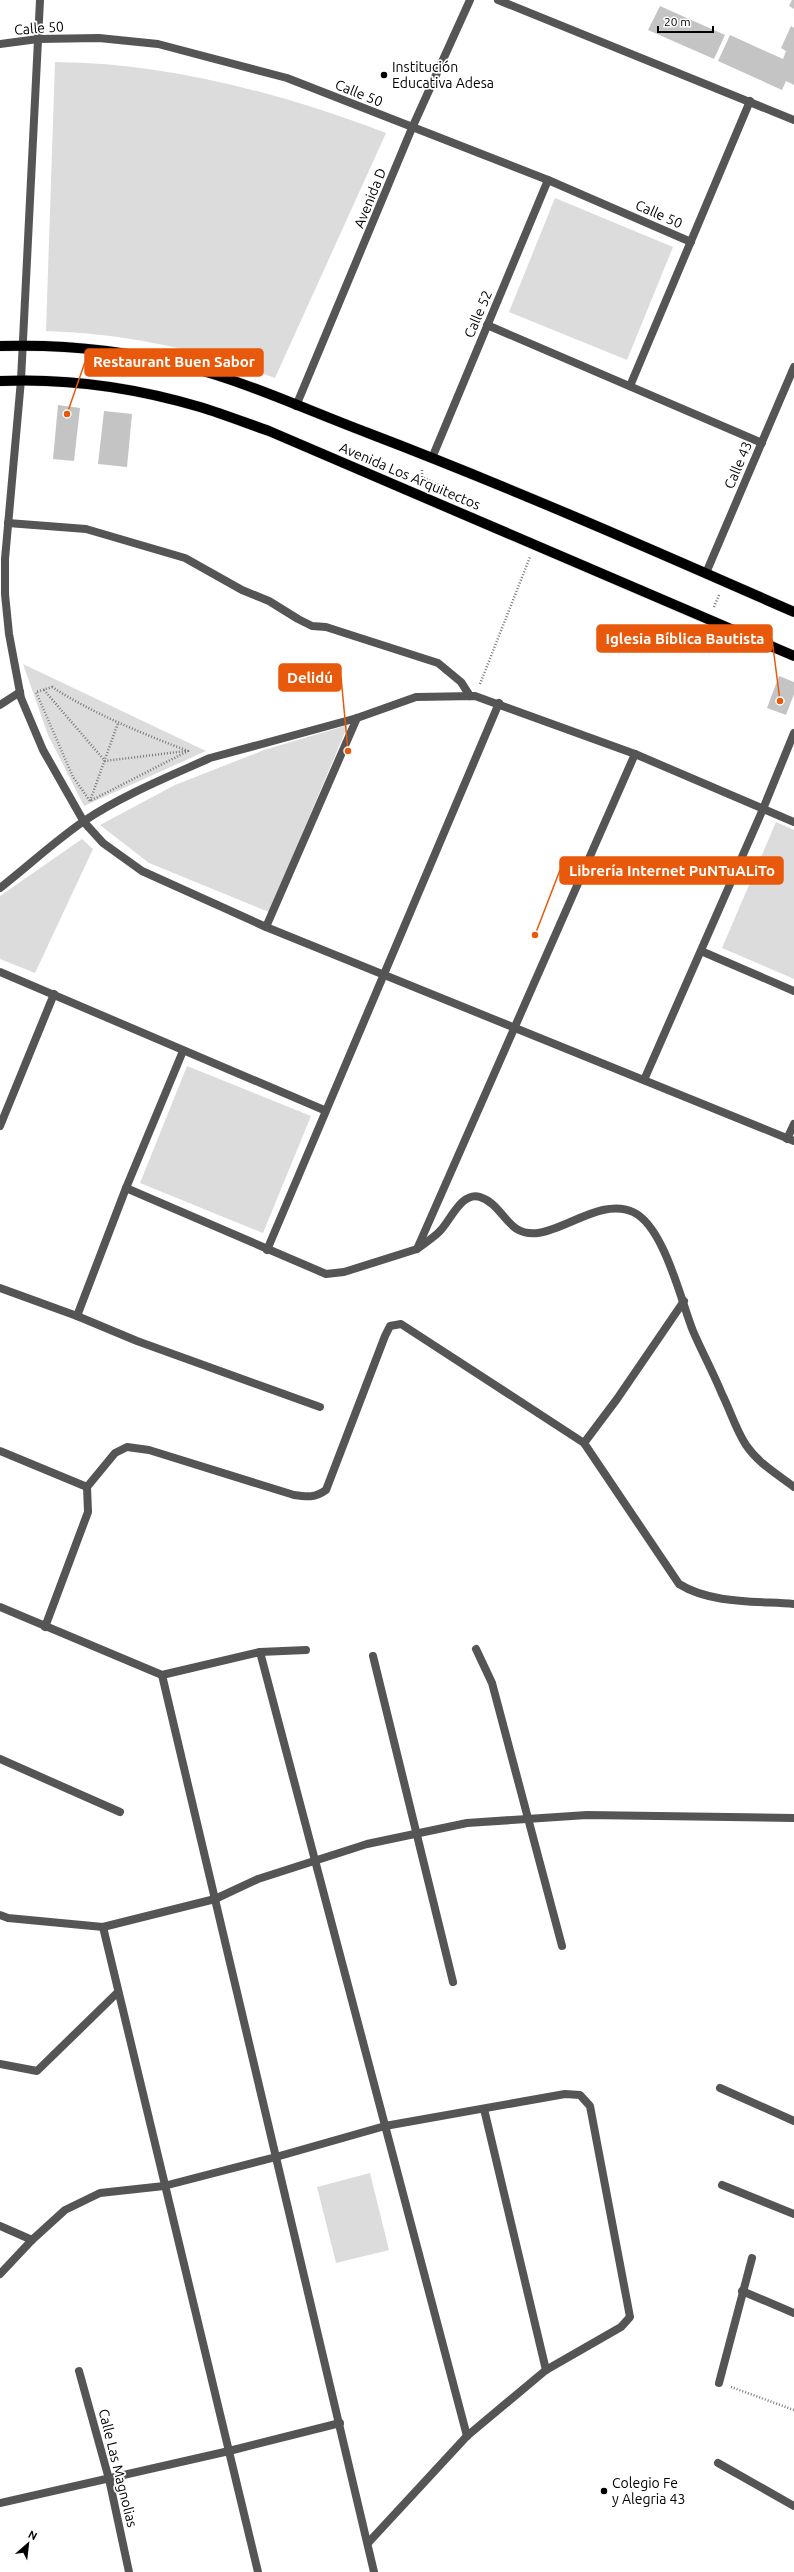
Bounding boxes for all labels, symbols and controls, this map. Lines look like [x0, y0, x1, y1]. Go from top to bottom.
scale bar [658, 8, 713, 34]
text: 20 m [664, 15, 691, 28]
street label: Calle 50 [14, 18, 65, 38]
place label: Institución Educativa Adesa [392, 59, 494, 91]
marker: Institución Educativa Adesa [379, 70, 389, 80]
street label: Calle 50 [333, 76, 385, 110]
street label: Avenida D [351, 166, 389, 230]
street label: Calle 50 [633, 197, 685, 231]
street label: Calle 52 [461, 288, 495, 340]
callout: Restaurant Buen Sabor [85, 349, 263, 376]
text: Restaurant Buen Sabor [93, 353, 256, 370]
street label: Avenida Los Arquitectos [337, 439, 483, 513]
street label: Calle 43 [721, 439, 755, 491]
callout: Iglesia Bíblica Bautista [597, 625, 772, 652]
text: Iglesia Bíblica Bautista [605, 630, 765, 647]
callout: Delidú [279, 664, 341, 691]
text: Delidú [287, 669, 333, 686]
callout: Librería Internet PuNTuALiTo [560, 857, 783, 884]
text: Librería Internet PuNTuALiTo [569, 862, 775, 879]
street label: Calle Las Magnolias [96, 2407, 140, 2529]
place label: Colegio Fe y Alegria 43 [612, 2475, 685, 2507]
marker: Colegio Fe y Alegria 43 [599, 2486, 609, 2496]
north arrow [8, 2524, 48, 2564]
text: N [26, 2528, 39, 2542]

